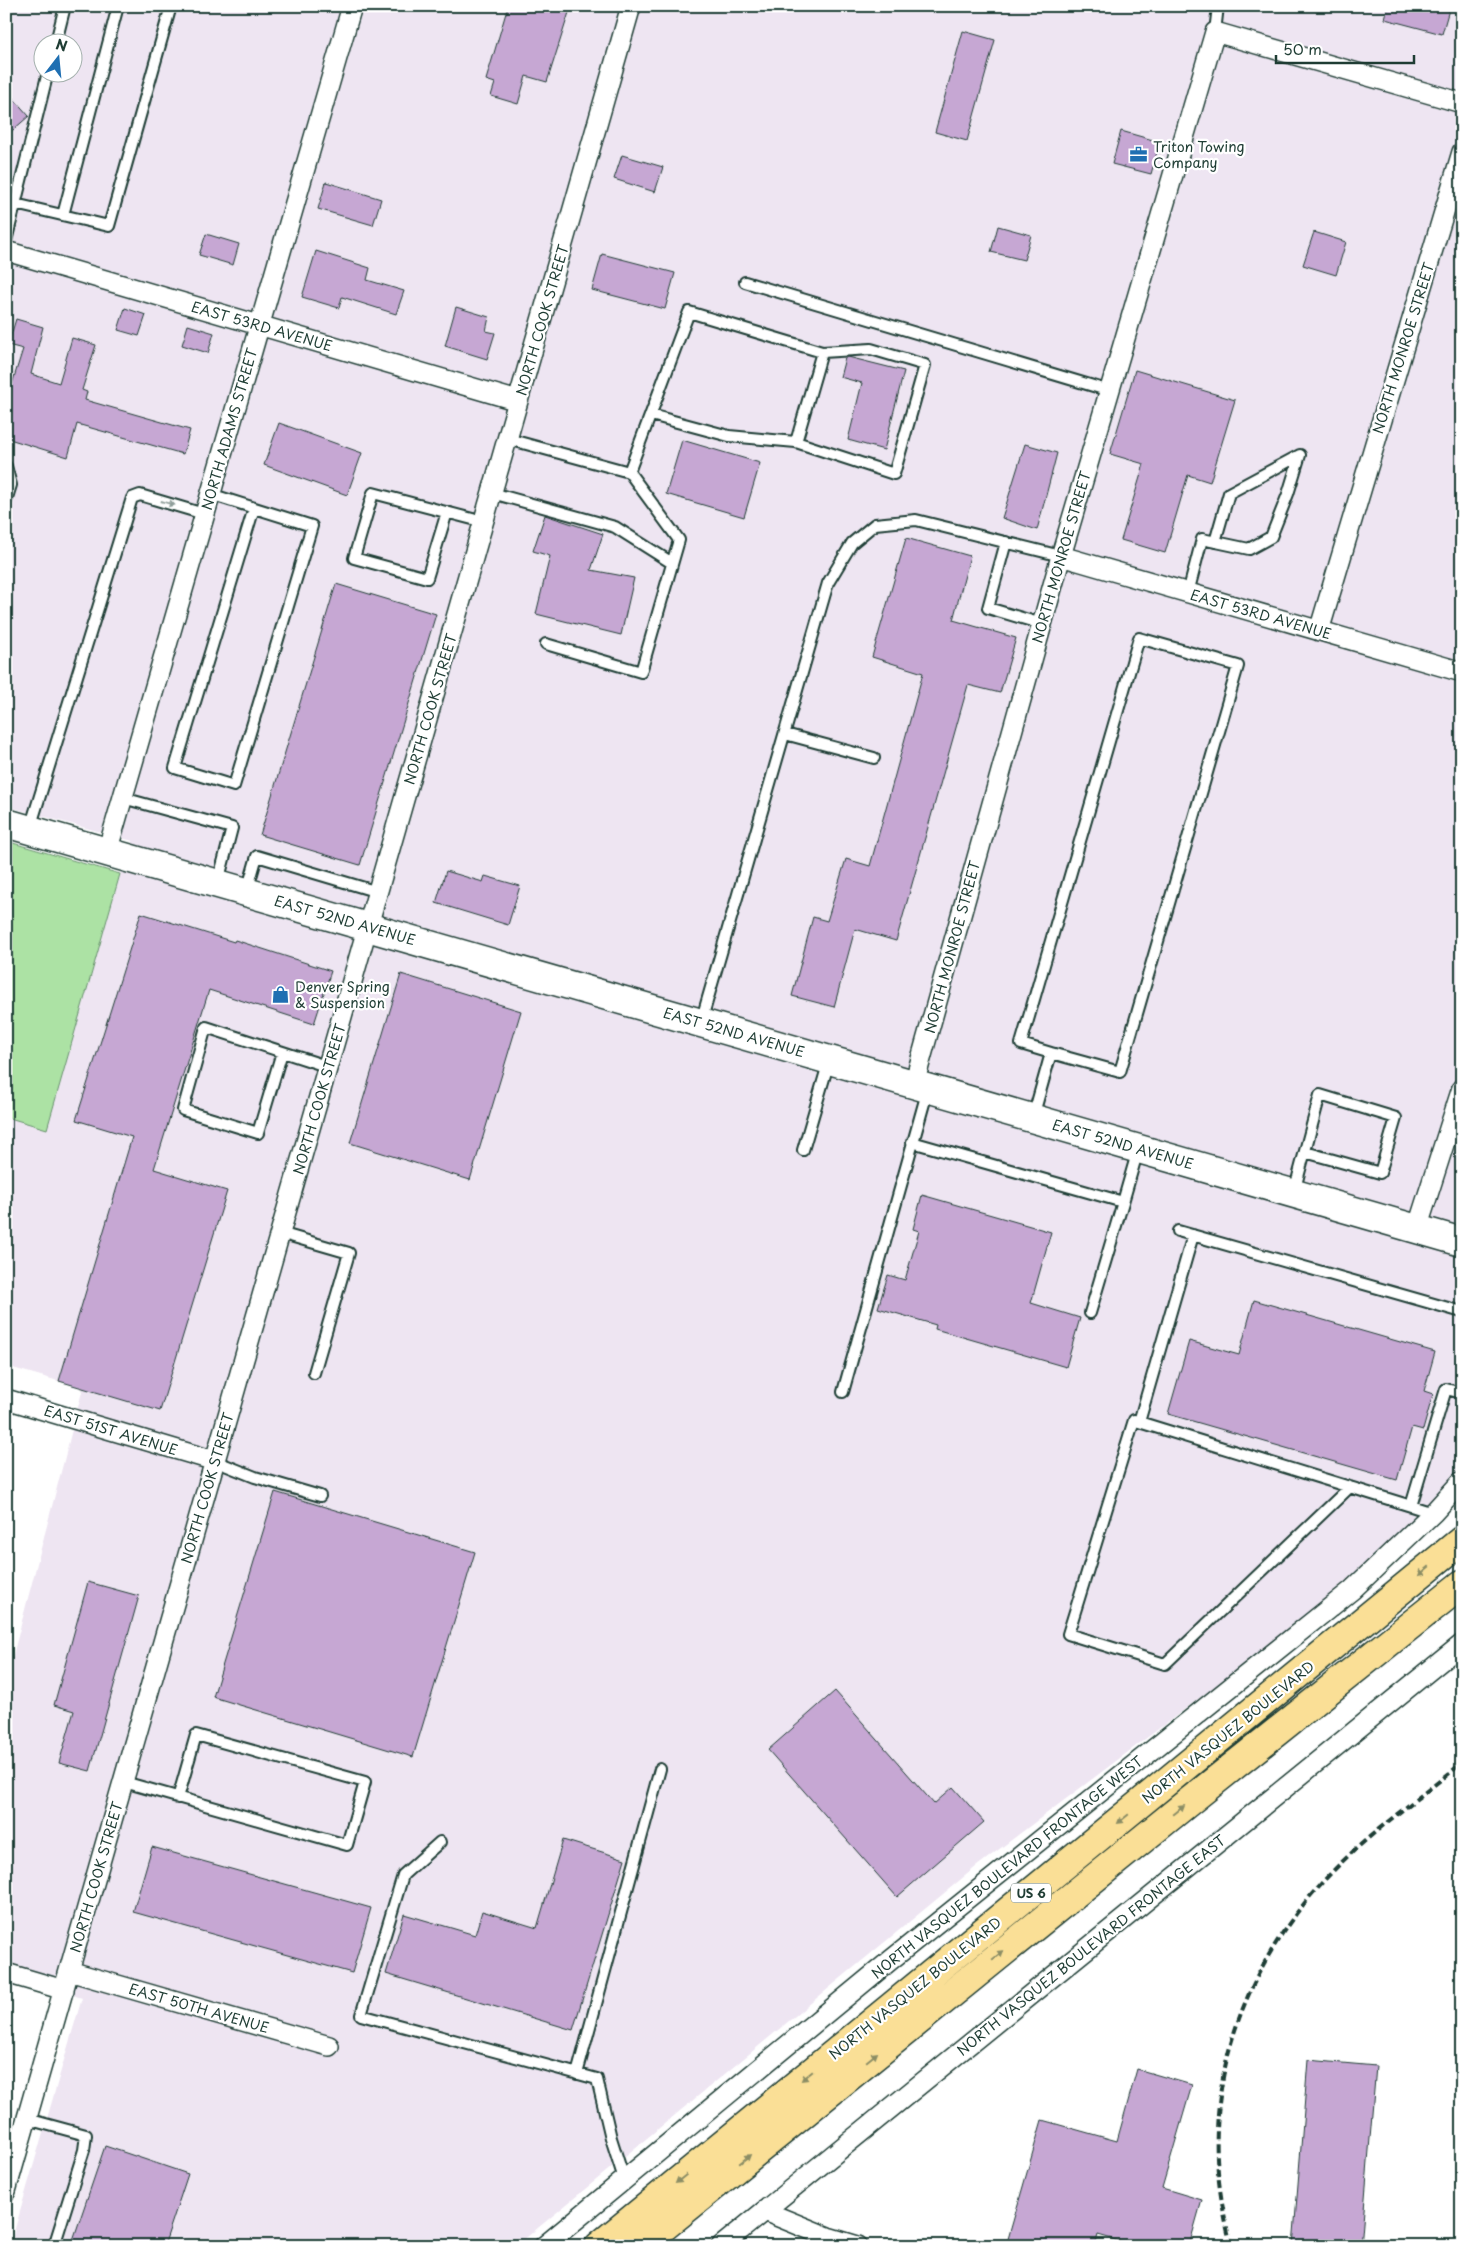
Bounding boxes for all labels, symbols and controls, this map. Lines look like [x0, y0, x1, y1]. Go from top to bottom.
north arrow [32, 32, 82, 82]
scale bar [1276, 32, 1413, 64]
text: N [53, 33, 70, 57]
text: 50 m [1283, 37, 1322, 60]
place label: Triton Towing Company [1153, 136, 1245, 173]
office icon: Triton Towing Company [1129, 144, 1149, 164]
street label: NORTH COOK STREET [510, 242, 574, 398]
street label: NORTH MONROE STREET [1367, 259, 1439, 436]
street label: EAST 53RD AVENUE [189, 296, 335, 356]
street label: NORTH ADAMS STREET [196, 345, 262, 512]
street label: NORTH MONROE STREET [1026, 468, 1096, 645]
one-way arrow [161, 500, 176, 508]
street label: EAST 53RD AVENUE [1188, 584, 1334, 644]
street label: NORTH COOK STREET [398, 631, 462, 787]
street label: NORTH MONROE STREET [919, 858, 985, 1036]
street label: EAST 52ND AVENUE [272, 890, 418, 950]
place label: Denver Spring & Suspension [295, 976, 390, 1013]
shop icon: Denver Spring & Suspension [271, 984, 291, 1004]
street label: EAST 52ND AVENUE [661, 1002, 807, 1062]
street label: NORTH COOK STREET [287, 1021, 351, 1177]
street label: EAST 52ND AVENUE [1050, 1114, 1196, 1174]
street label: EAST 51ST AVENUE [42, 1400, 180, 1460]
street label: NORTH COOK STREET [175, 1410, 239, 1566]
one-way arrow [1418, 1565, 1431, 1576]
street label: NORTH VASQUEZ BOULEVARD [1137, 1656, 1319, 1808]
street label: NORTH VASQUEZ BOULEVARD FRONTAGE WEST [867, 1750, 1148, 1983]
street label: NORTH COOK STREET [64, 1799, 128, 1955]
one-way arrow [1172, 1804, 1185, 1815]
one-way arrow [1117, 1813, 1130, 1824]
street label: NORTH VASQUEZ BOULEVARD FRONTAGE EAST [952, 1829, 1230, 2060]
road number: US 6 [1011, 1884, 1051, 1902]
street label: NORTH VASQUEZ BOULEVARD [824, 1912, 1006, 2064]
one-way arrow [991, 1950, 1004, 1961]
street label: EAST 50TH AVENUE [126, 1978, 272, 2038]
one-way arrow [865, 2052, 878, 2063]
one-way arrow [801, 2070, 814, 2081]
one-way arrow [738, 2154, 751, 2165]
one-way arrow [675, 2173, 688, 2184]

